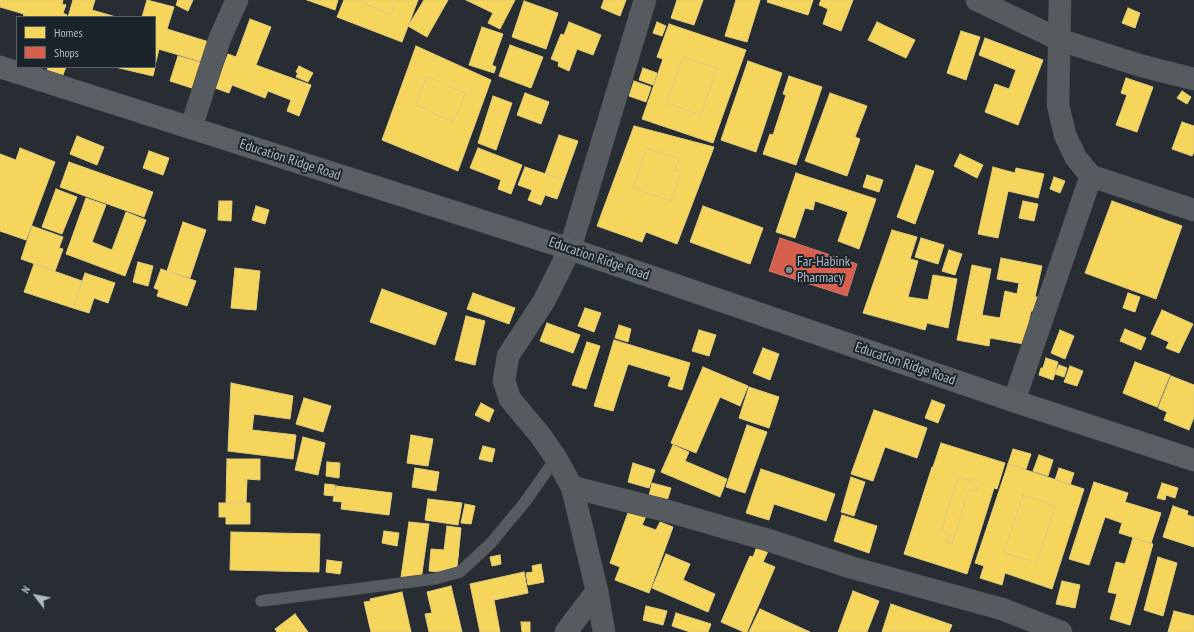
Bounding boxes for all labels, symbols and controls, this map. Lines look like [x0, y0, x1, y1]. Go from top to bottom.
legend [16, 16, 156, 68]
text: Homes [54, 25, 82, 40]
text: Shops [54, 45, 79, 60]
street label: Education Ridge Road [237, 136, 343, 184]
street label: Education Ridge Road [546, 234, 652, 284]
place label: Far-Habink Pharmacy [797, 254, 850, 286]
marker: Far-Habink Pharmacy [784, 265, 794, 275]
street label: Education Ridge Road [852, 339, 958, 389]
north arrow [16, 576, 56, 616]
text: N [18, 583, 33, 596]

